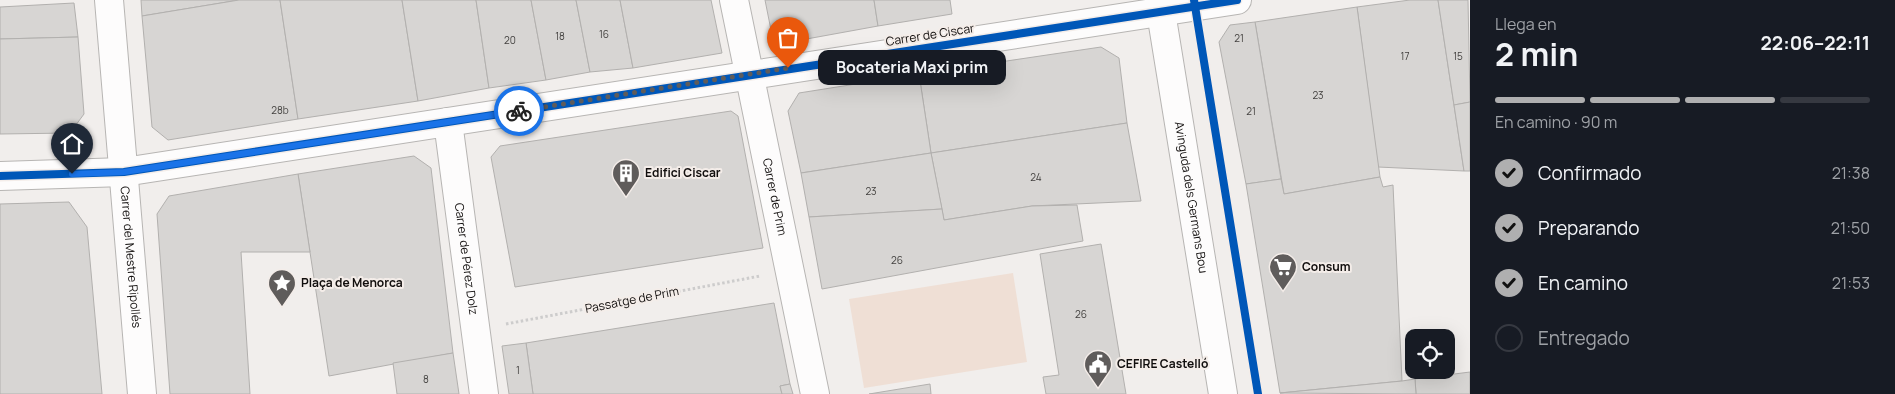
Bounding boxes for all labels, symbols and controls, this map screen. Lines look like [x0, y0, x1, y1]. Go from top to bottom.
text: Llega en [1495, 13, 1556, 35]
pin [767, 17, 809, 68]
street label: Carrer de Ciscar [884, 19, 976, 50]
icon: bag [774, 24, 802, 52]
house number: 16 [599, 27, 609, 41]
house number: 18 [555, 29, 565, 43]
text: 22:06–22:11 [1761, 30, 1870, 56]
house number: 21 [1234, 31, 1244, 45]
text: 2 min [1495, 32, 1578, 76]
house number: 20 [504, 33, 516, 47]
house number: 17 [1401, 49, 1409, 63]
house number: 15 [1453, 49, 1463, 63]
callout: Bocateria Maxi prim [818, 50, 1006, 86]
text: Bocateria Maxi prim [836, 56, 988, 78]
courier [494, 86, 544, 136]
house number: 23 [1312, 88, 1324, 102]
icon: bike [505, 97, 533, 125]
house number: 28b [271, 103, 289, 117]
house number: 21 [1246, 104, 1256, 118]
text: En camino · 90 m [1495, 111, 1617, 133]
street label: Avinguda dels Germans Bou [1171, 120, 1212, 274]
pin [51, 123, 93, 174]
icon: home [58, 130, 86, 158]
street label: Carrer de Prim [759, 157, 791, 237]
building icon: Edifici Ciscar [611, 158, 641, 197]
icon: check [1495, 159, 1523, 187]
text: Confirmado [1538, 160, 1642, 186]
text: 21:38 [1832, 162, 1870, 184]
place label: Edifici Ciscar [645, 164, 721, 181]
house number: 24 [1030, 170, 1042, 184]
house number: 23 [865, 184, 877, 198]
street label: Carrer del Mestre Ripollés [117, 185, 145, 329]
street label: Carrer de Pérez Dolz [451, 202, 482, 316]
icon: check [1495, 214, 1523, 242]
text: Preparando [1538, 215, 1640, 241]
text: 21:50 [1831, 217, 1870, 239]
supermarket icon: Consum [1268, 252, 1298, 291]
house number: 26 [891, 253, 903, 267]
place label: Consum [1302, 258, 1351, 275]
place icon: Plaça de Menorca [267, 268, 297, 307]
icon: check [1495, 269, 1523, 297]
text: En camino [1538, 270, 1628, 296]
text: 21:53 [1832, 272, 1870, 294]
place label: Plaça de Menorca [301, 274, 403, 291]
street label: Passatge de Prim [584, 282, 680, 317]
house number: 26 [1075, 307, 1087, 321]
text: Entregado [1538, 325, 1630, 351]
map controls [1405, 329, 1455, 379]
button: locate [1405, 329, 1455, 379]
public building icon: CEFIRE Castelló [1083, 349, 1113, 388]
place label: CEFIRE Castelló [1117, 355, 1208, 372]
house number: 1 [516, 363, 520, 377]
house number: 8 [423, 372, 429, 386]

